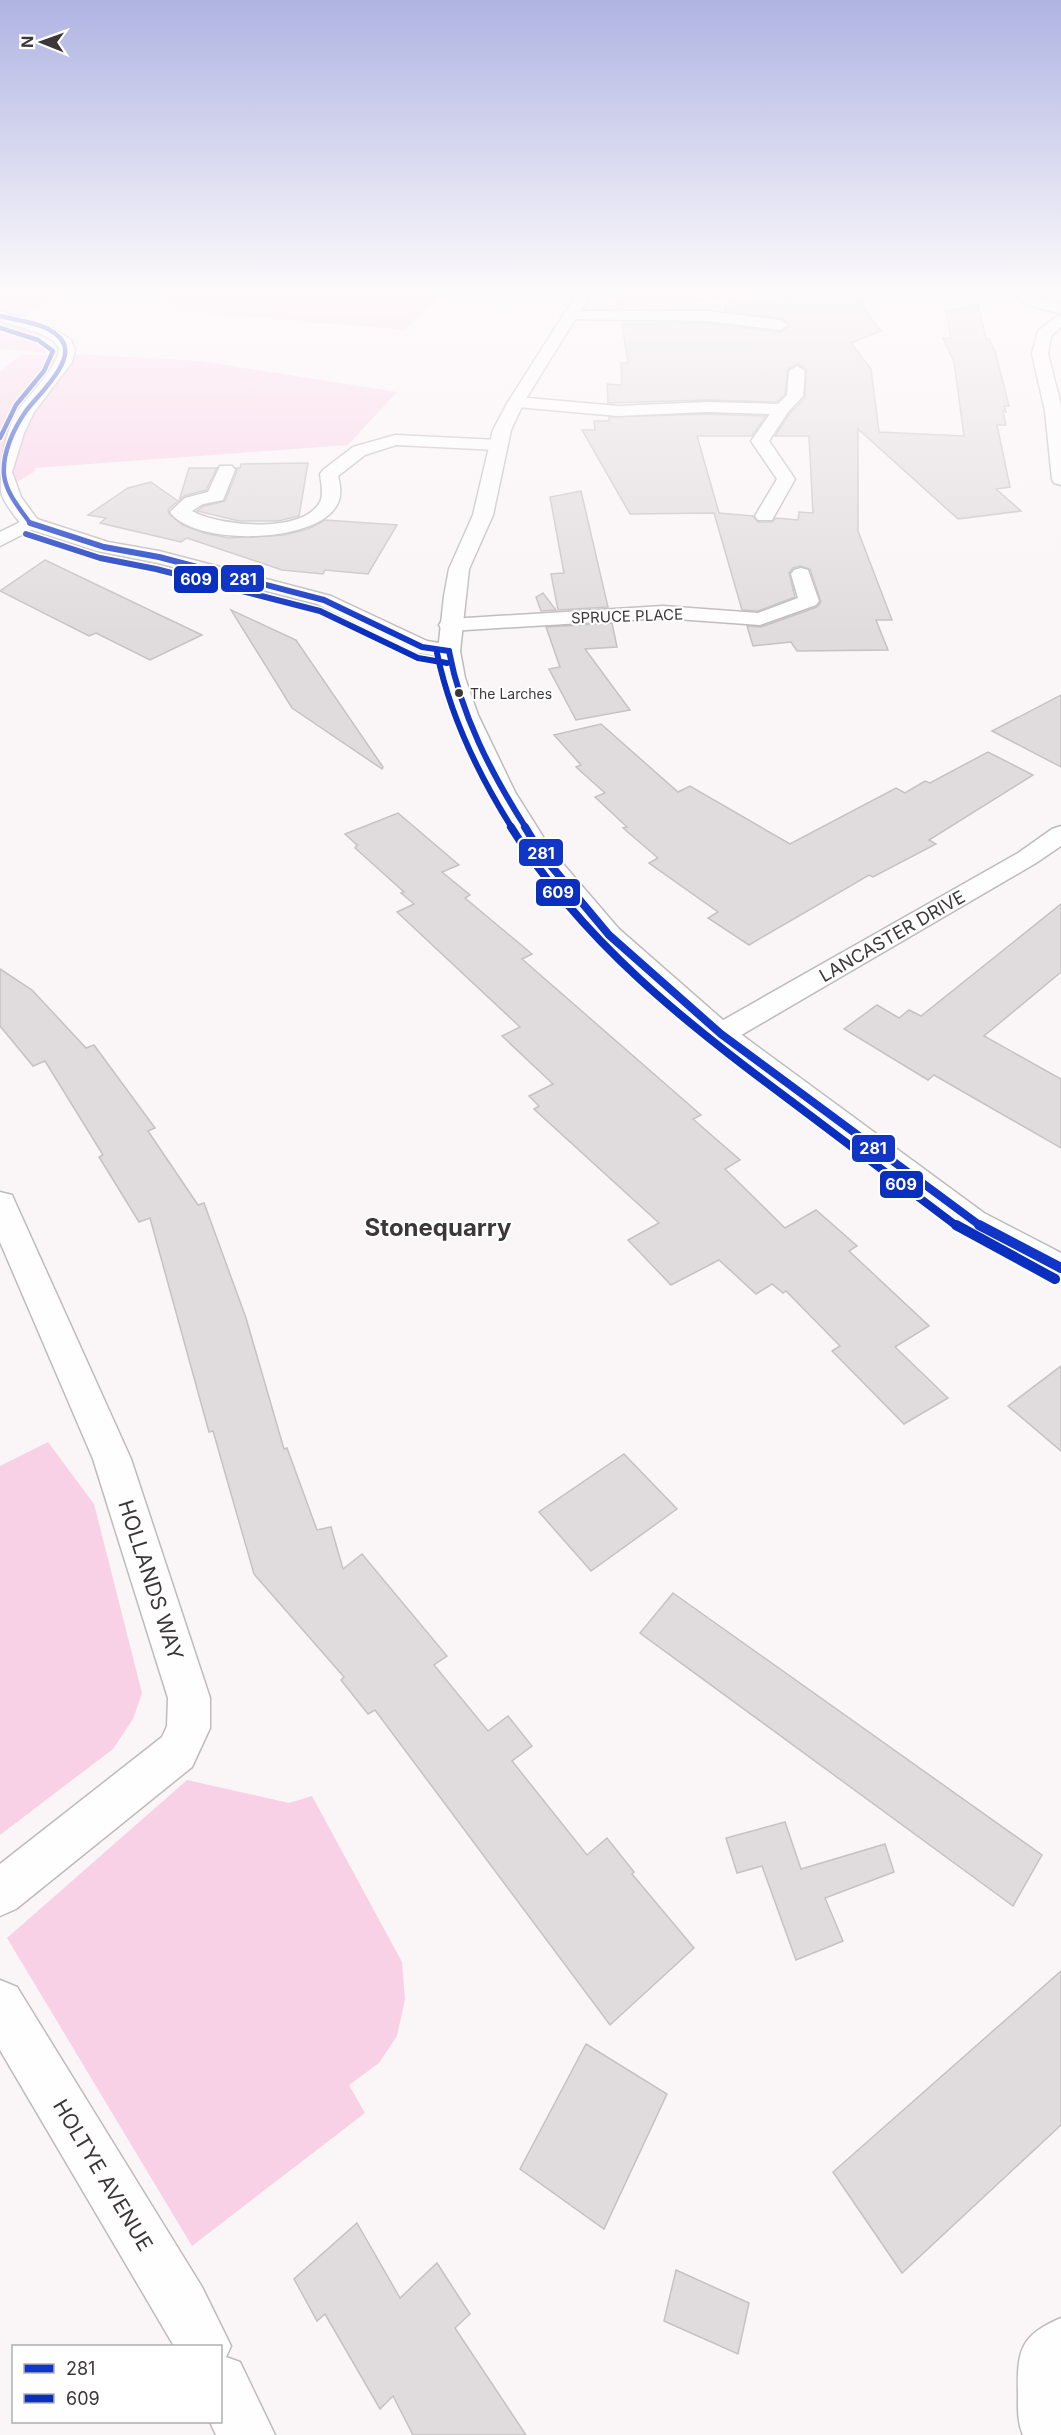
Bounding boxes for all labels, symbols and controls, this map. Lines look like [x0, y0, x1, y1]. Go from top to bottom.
north arrow [12, 12, 72, 72]
text: N [17, 35, 37, 48]
line badge: 281 [220, 564, 265, 593]
line badge: 609 [173, 565, 219, 594]
text: 609 [180, 569, 212, 589]
text: 281 [229, 569, 257, 589]
street label: SPRUCE PLACE [571, 605, 683, 627]
place label: The Larches [470, 685, 552, 702]
marker: The Larches [453, 687, 465, 699]
line badge: 281 [518, 838, 564, 867]
text: 281 [527, 843, 555, 863]
line badge: 609 [535, 878, 581, 907]
text: 609 [542, 882, 574, 902]
street label: LANCASTER DRIVE [815, 886, 969, 986]
line badge: 281 [851, 1134, 896, 1163]
text: 281 [859, 1138, 887, 1158]
line badge: 609 [879, 1170, 924, 1199]
text: 609 [885, 1174, 917, 1194]
district label: Stonequarry [365, 1213, 512, 1242]
street label: HOLLANDS WAY [113, 1497, 189, 1663]
street label: HOLTYE AVENUE [48, 2095, 158, 2255]
legend [12, 2345, 222, 2423]
text: 281 [66, 2358, 95, 2379]
text: 609 [66, 2388, 100, 2409]

